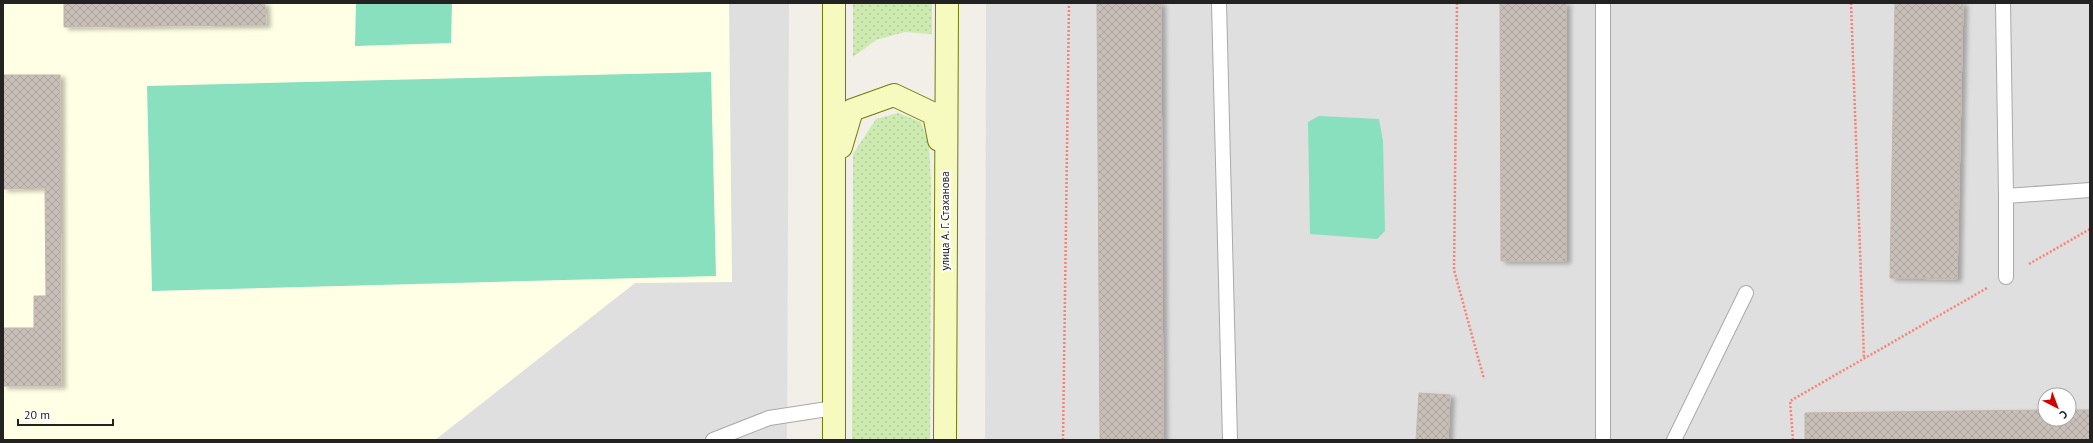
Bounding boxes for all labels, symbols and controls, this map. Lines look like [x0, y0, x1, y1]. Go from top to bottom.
street label: улица А. Г. Стаханова [938, 171, 952, 271]
north arrow [2037, 387, 2077, 427]
scale bar [18, 401, 113, 427]
text: 20 m [24, 407, 50, 422]
text: С [2057, 407, 2071, 422]

